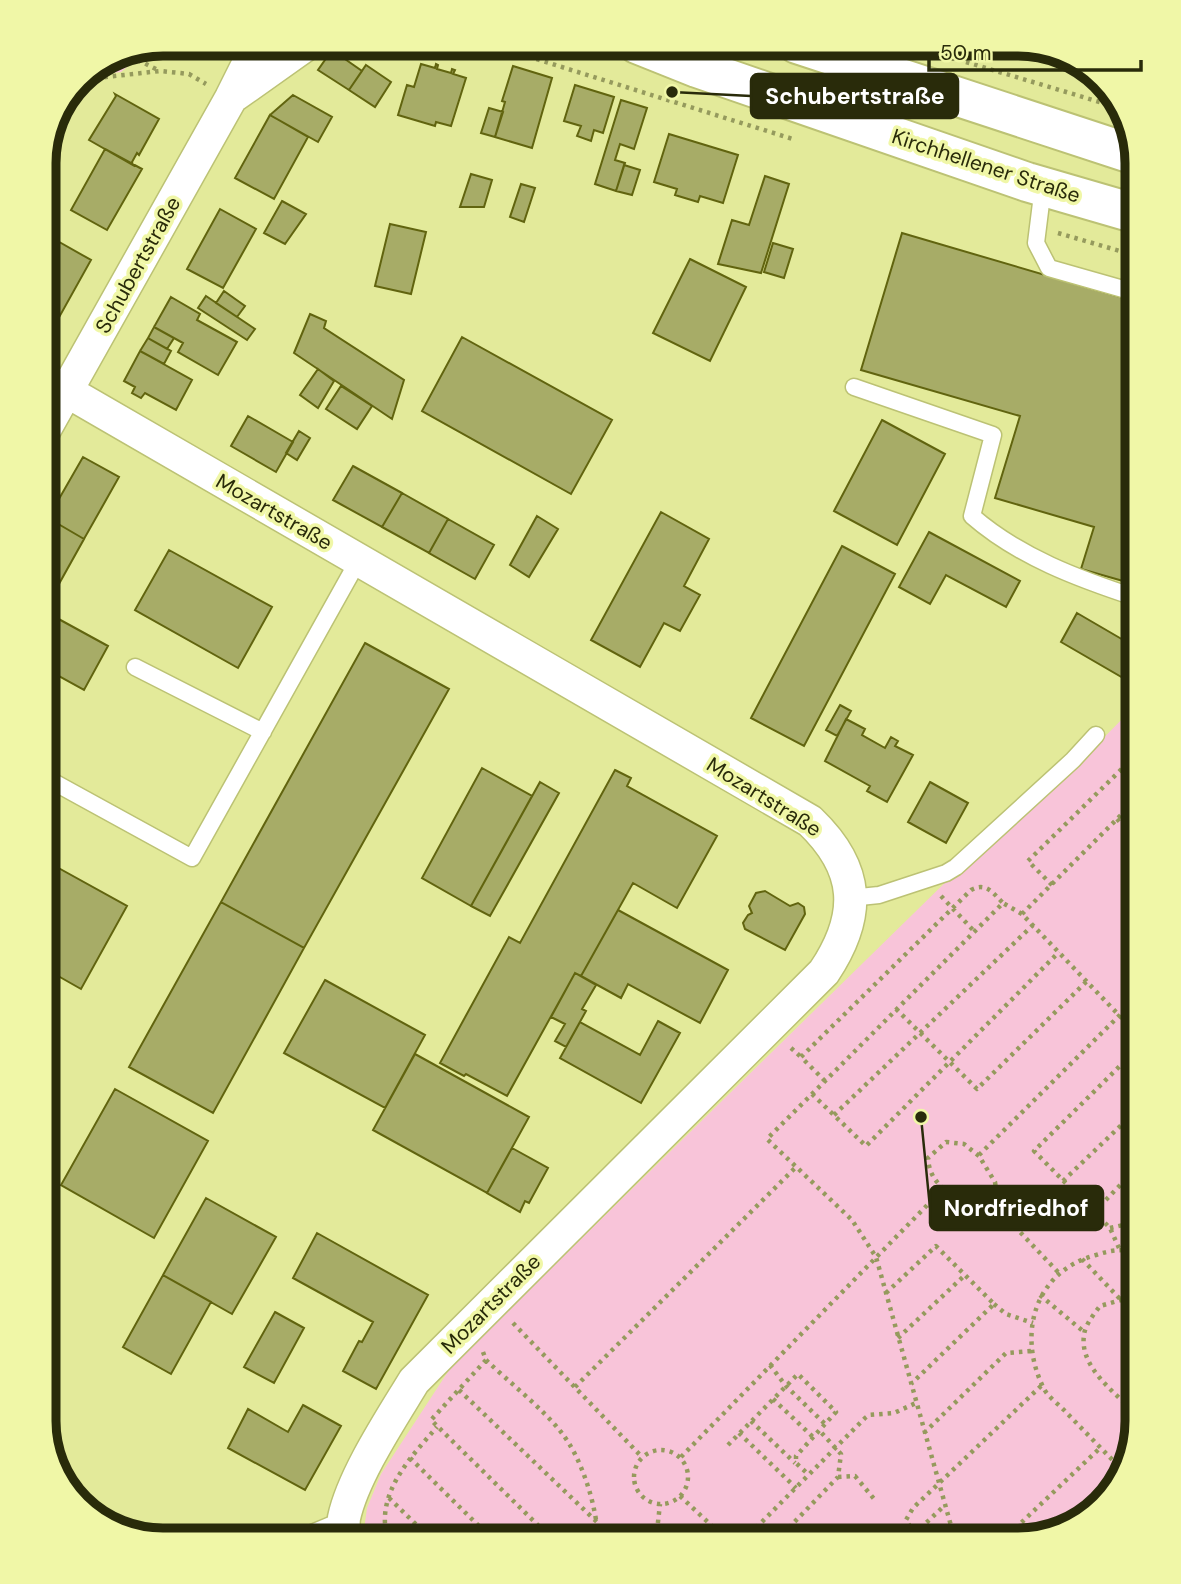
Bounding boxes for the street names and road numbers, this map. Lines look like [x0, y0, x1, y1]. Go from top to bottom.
street label: Kirchhellener Straße [888, 122, 1084, 210]
street label: Schubertstraße [89, 192, 187, 338]
street label: Mozartstraße [211, 467, 337, 557]
street label: Mozartstraße [701, 751, 827, 843]
street label: Mozartstraße [435, 1248, 547, 1360]

